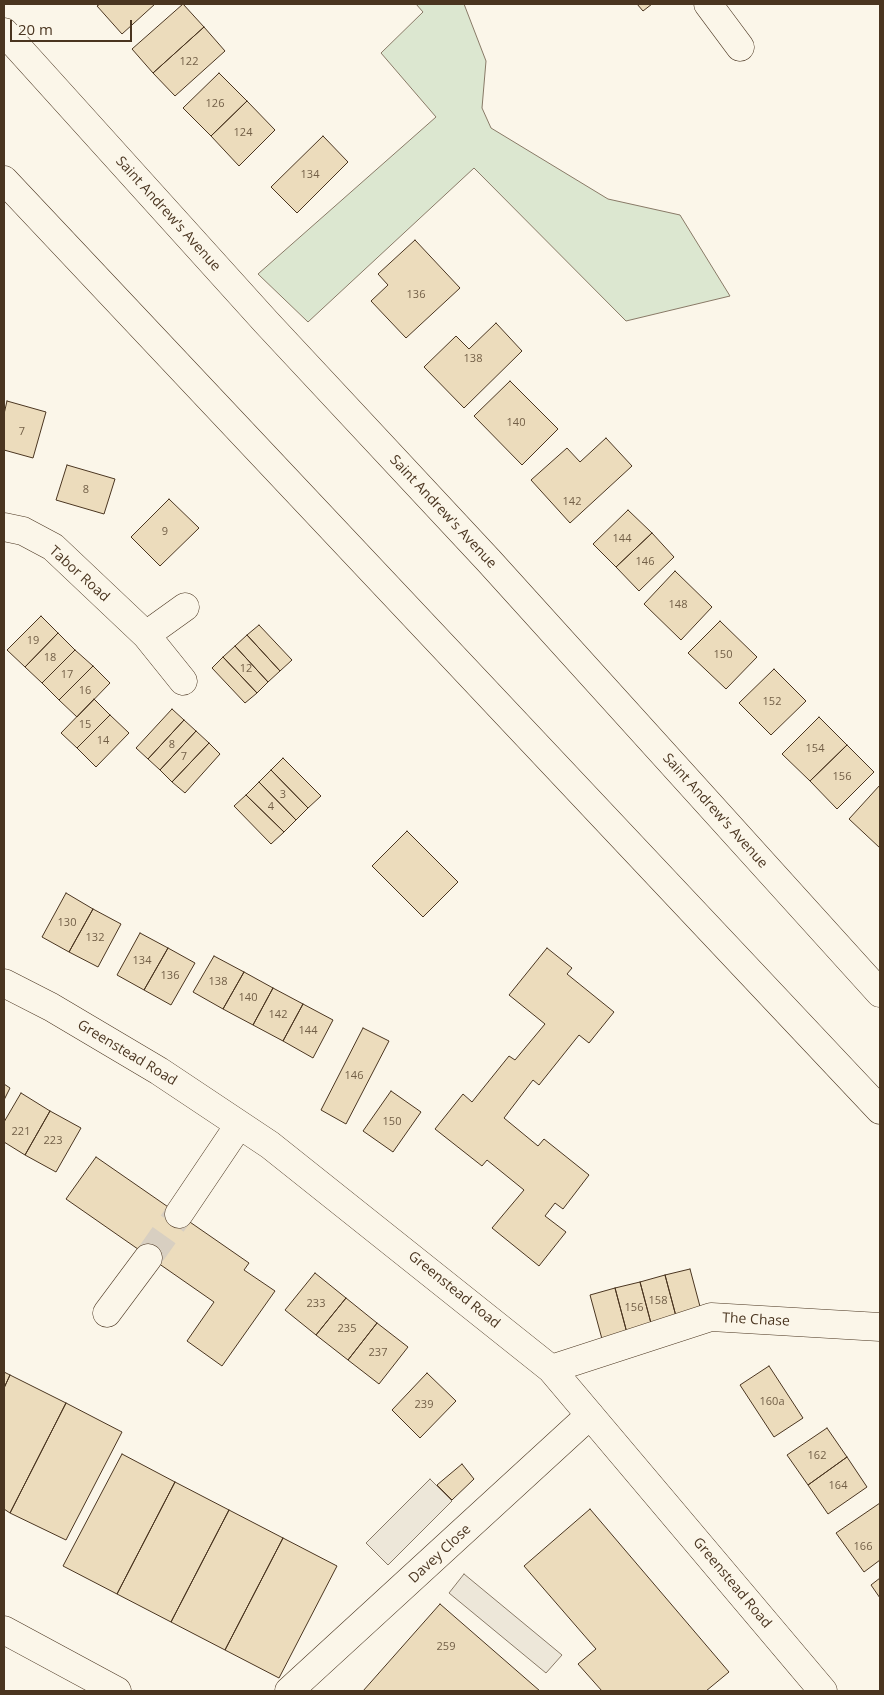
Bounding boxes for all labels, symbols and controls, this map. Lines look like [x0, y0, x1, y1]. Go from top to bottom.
scale bar [12, 10, 135, 42]
text: 20 m [18, 19, 53, 39]
house number: 122 [180, 55, 198, 69]
house number: 126 [206, 97, 224, 111]
house number: 124 [234, 126, 252, 140]
street label: Saint Andrew's Avenue [112, 153, 224, 275]
house number: 134 [301, 168, 319, 182]
house number: 136 [407, 288, 425, 302]
house number: 138 [464, 352, 482, 366]
house number: 140 [507, 416, 525, 430]
house number: 7 [19, 425, 25, 439]
street label: Saint Andrew's Avenue [386, 452, 500, 572]
house number: 8 [83, 483, 89, 497]
house number: 142 [563, 495, 581, 509]
house number: 9 [162, 525, 168, 539]
house number: 144 [613, 532, 631, 546]
street label: Tabor Road [45, 543, 113, 605]
house number: 146 [636, 555, 654, 569]
house number: 148 [669, 598, 687, 612]
house number: 19 [27, 634, 39, 648]
house number: 150 [714, 648, 732, 662]
house number: 18 [44, 651, 56, 665]
house number: 12 [240, 662, 252, 676]
house number: 17 [61, 668, 73, 682]
house number: 16 [79, 684, 91, 698]
house number: 152 [763, 695, 781, 709]
house number: 15 [79, 718, 91, 732]
house number: 14 [97, 734, 109, 748]
house number: 8 [169, 738, 175, 752]
house number: 154 [806, 742, 824, 756]
house number: 7 [181, 750, 187, 764]
street label: Saint Andrew's Avenue [659, 750, 771, 872]
house number: 156 [833, 770, 851, 784]
house number: 3 [280, 788, 286, 802]
house number: 4 [268, 800, 274, 814]
house number: 130 [58, 916, 76, 930]
house number: 132 [86, 931, 104, 945]
house number: 134 [133, 954, 151, 968]
house number: 136 [161, 969, 179, 983]
house number: 138 [209, 975, 227, 989]
house number: 140 [239, 991, 257, 1005]
house number: 142 [269, 1008, 287, 1022]
street label: Greenstead Road [74, 1017, 180, 1089]
house number: 144 [299, 1024, 317, 1038]
house number: 146 [345, 1069, 363, 1083]
house number: 150 [383, 1115, 401, 1129]
house number: 221 [12, 1125, 30, 1139]
house number: 223 [44, 1134, 62, 1148]
street label: Greenstead Road [405, 1248, 503, 1332]
house number: 158 [649, 1294, 667, 1308]
house number: 233 [307, 1297, 325, 1311]
house number: 156 [625, 1301, 643, 1315]
street label: The Chase [722, 1310, 790, 1330]
house number: 235 [338, 1322, 356, 1336]
house number: 237 [369, 1346, 387, 1360]
house number: 160a [760, 1395, 784, 1409]
house number: 239 [415, 1398, 433, 1412]
house number: 162 [808, 1449, 826, 1463]
house number: 164 [829, 1479, 847, 1493]
street label: Davey Close [405, 1521, 475, 1587]
street label: Greenstead Road [689, 1534, 775, 1632]
house number: 166 [854, 1540, 872, 1554]
house number: 259 [437, 1640, 455, 1654]

